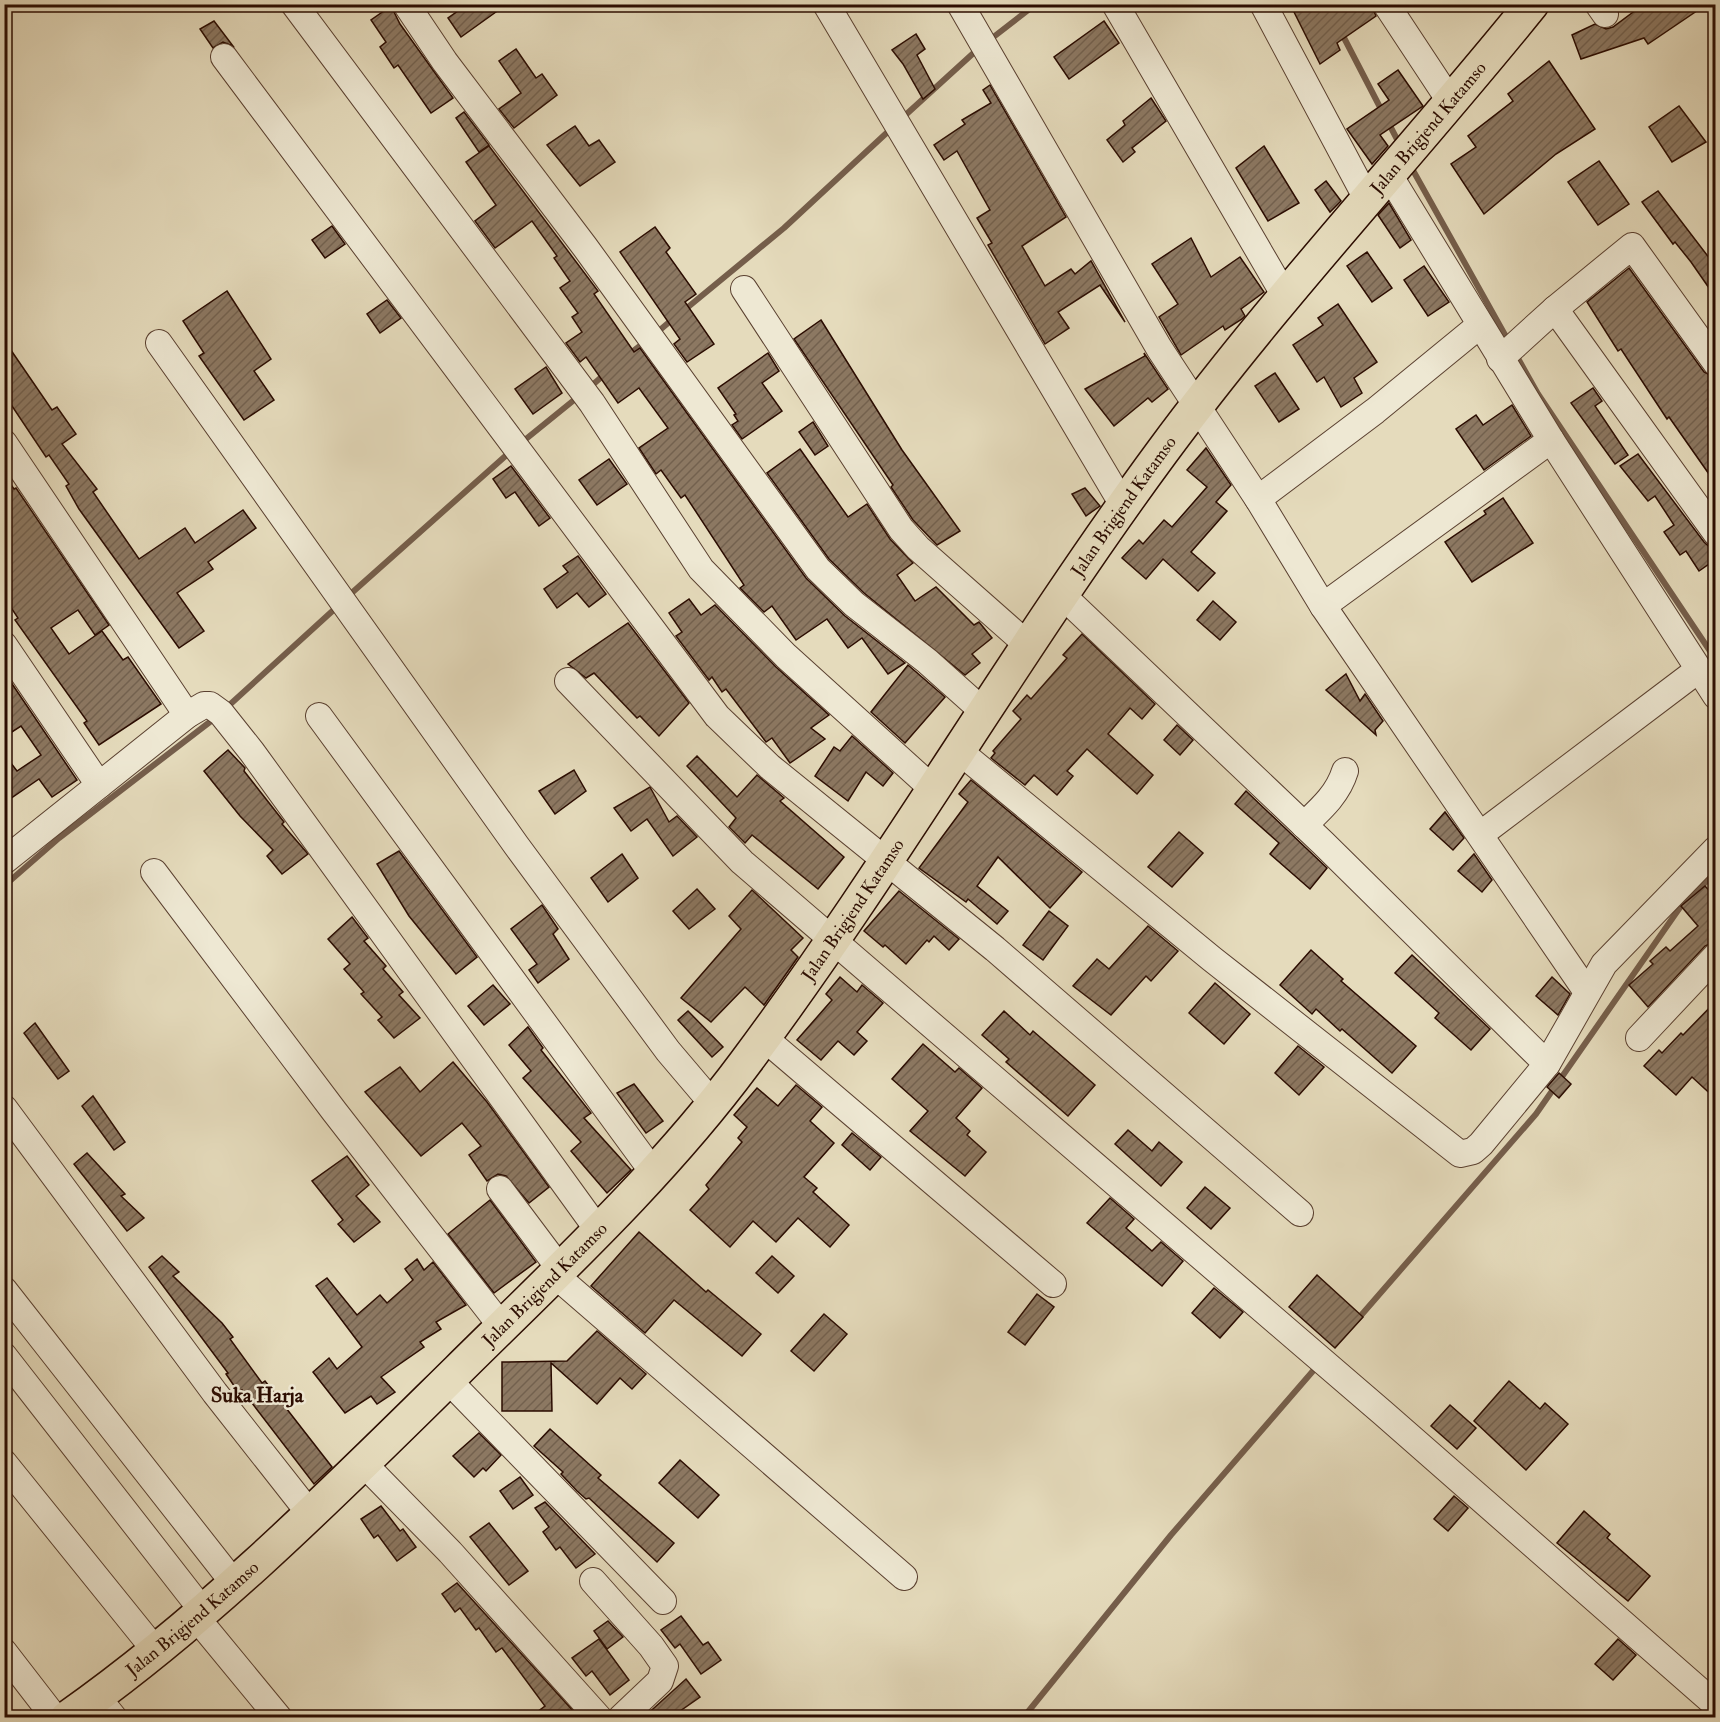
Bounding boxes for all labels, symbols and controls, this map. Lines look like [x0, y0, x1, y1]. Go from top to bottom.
street label: Jalan Brigjend Katamso [1365, 57, 1491, 200]
street label: Jalan Brigjend Katamso [1065, 431, 1182, 582]
street label: Jalan Brigjend Katamso [796, 834, 909, 986]
street label: Jalan Brigjend Katamso [476, 1217, 612, 1352]
district label: Suka Harja [211, 1382, 305, 1409]
street label: Jalan Brigjend Katamso [120, 1556, 264, 1682]

